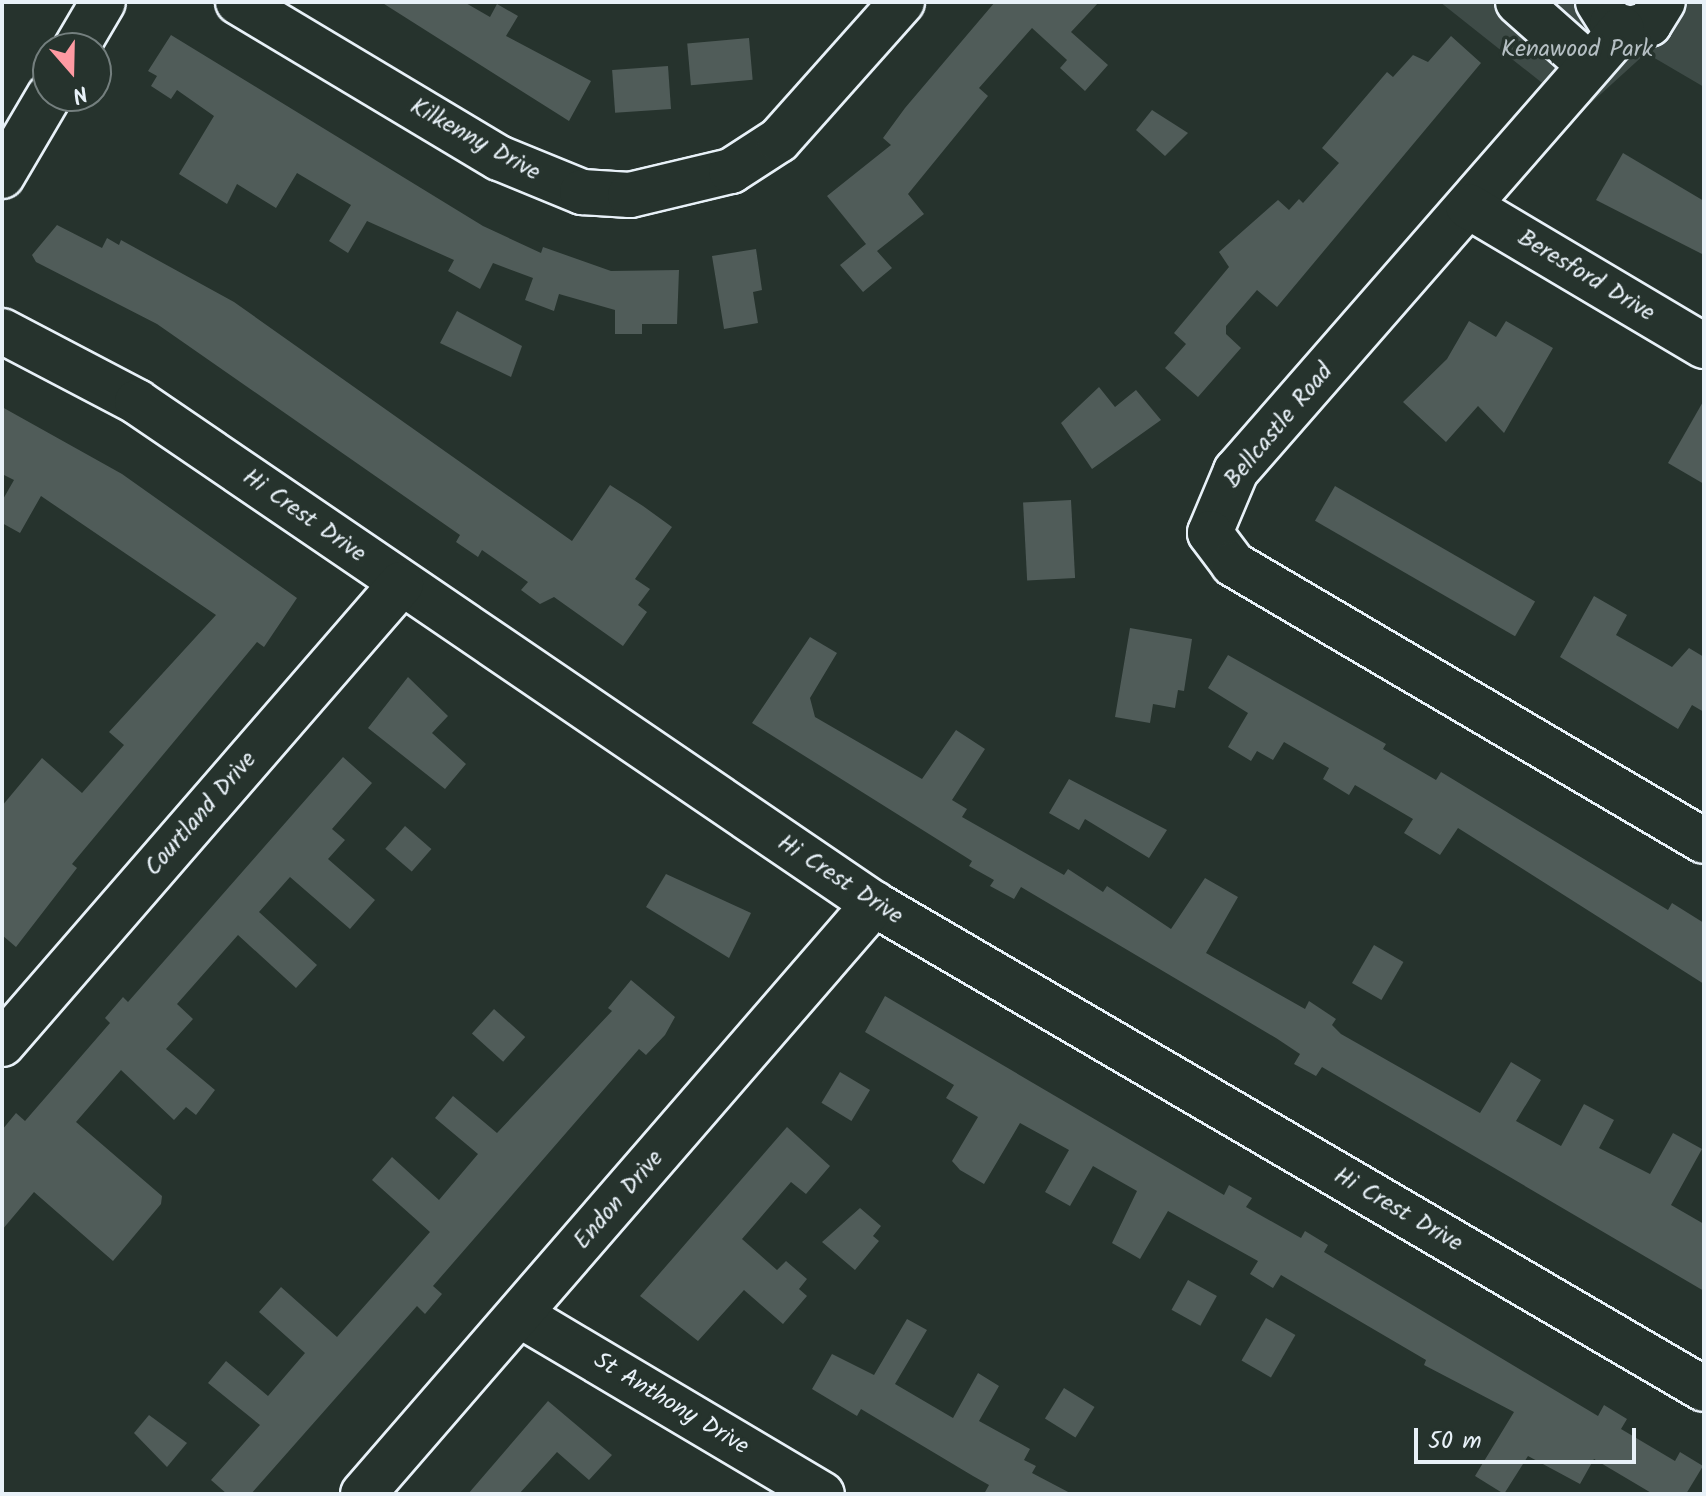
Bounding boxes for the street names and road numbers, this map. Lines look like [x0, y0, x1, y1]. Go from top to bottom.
street label: Kilkenny Drive [405, 92, 545, 188]
street label: Beresford Drive [1512, 224, 1660, 328]
street label: Bellcastle Road [1219, 358, 1339, 494]
street label: Hi Crest Drive [237, 463, 371, 569]
street label: Courtland Drive [139, 746, 263, 882]
street label: Hi Crest Drive [772, 829, 908, 931]
street label: Endon Drive [568, 1144, 670, 1256]
street label: Hi Crest Drive [1329, 1162, 1467, 1258]
street label: St Anthony Drive [588, 1346, 754, 1462]

